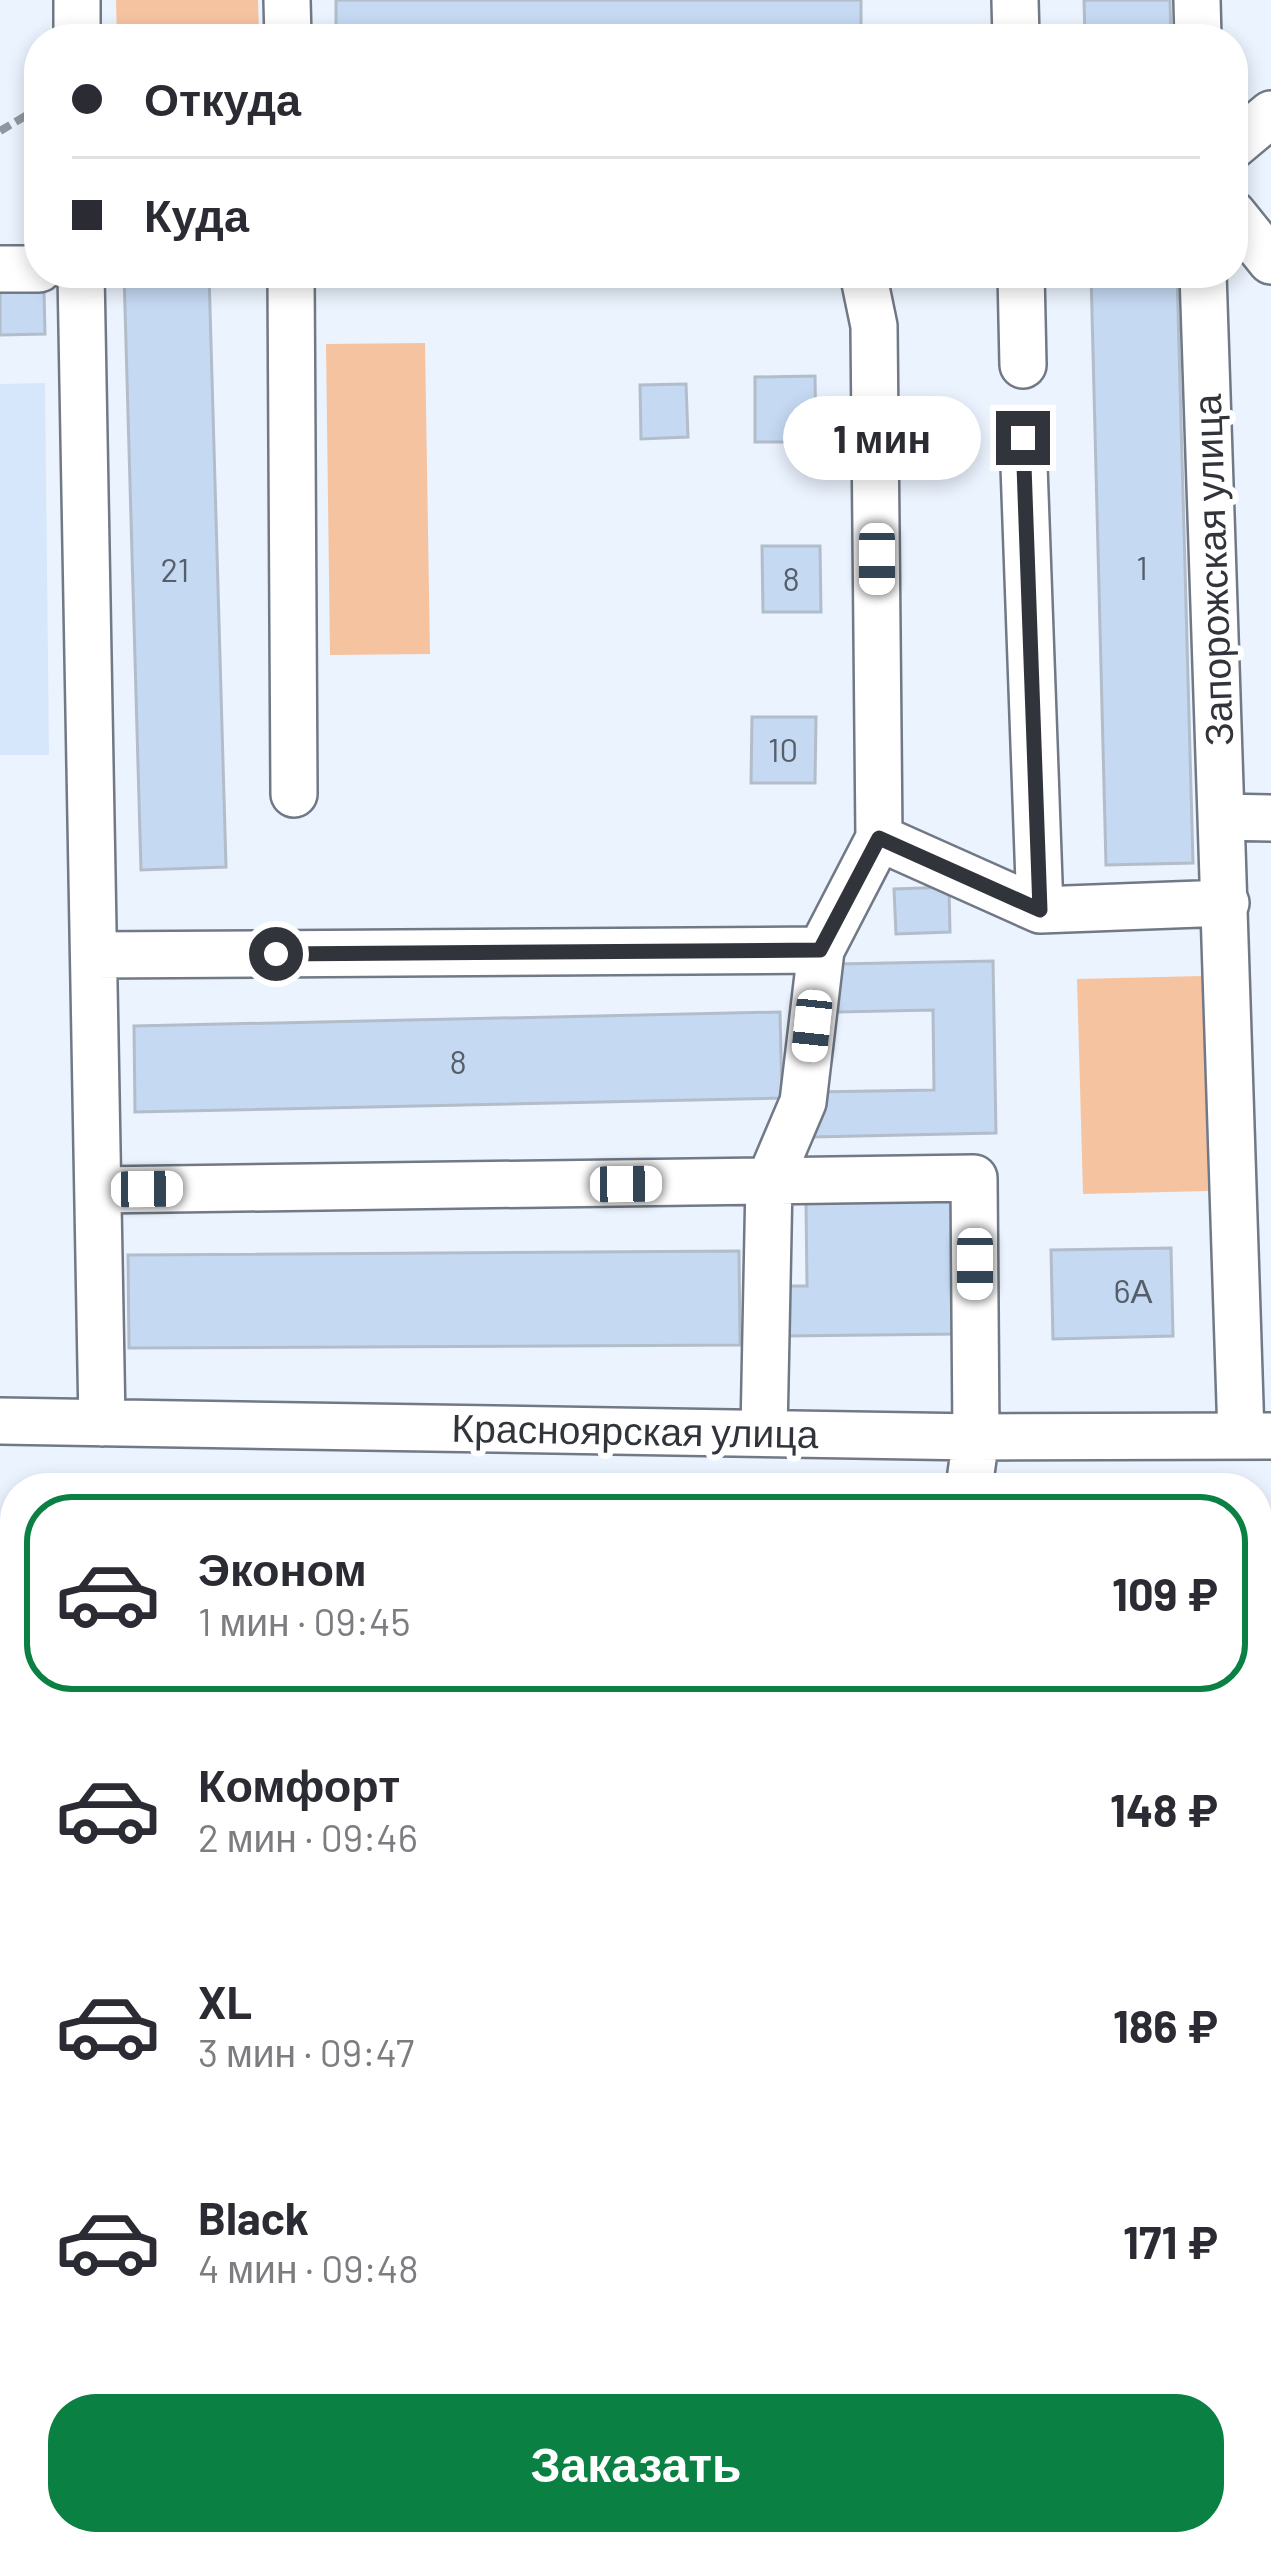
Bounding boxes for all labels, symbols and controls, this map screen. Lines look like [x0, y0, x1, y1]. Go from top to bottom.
text: Откуда [144, 71, 301, 125]
text: Куда [144, 187, 249, 241]
street label: Запорожская улица [1182, 393, 1241, 747]
callout: 1 мин [783, 396, 981, 480]
route end [996, 411, 1050, 465]
text: 1 мин [833, 414, 931, 461]
car [859, 523, 895, 595]
house number: 1 [1136, 547, 1148, 587]
house number: 21 [161, 549, 189, 589]
house number: 8 [782, 558, 800, 598]
house number: 10 [768, 729, 798, 769]
route start [249, 927, 303, 981]
car [790, 988, 834, 1064]
house number: 8 [449, 1041, 467, 1081]
car [590, 1165, 662, 1203]
car [111, 1170, 183, 1208]
car [957, 1228, 993, 1300]
house number: 6А [1113, 1270, 1153, 1310]
street label: Красноярская улица [451, 1403, 819, 1456]
icon: car [54, 1539, 162, 1647]
text: Эконом [198, 1541, 367, 1595]
text: 109 ₽ [1112, 1566, 1218, 1620]
text: 1 мин · 09:45 [198, 1597, 411, 1644]
icon: car [54, 1755, 162, 1863]
text: Комфорт [198, 1757, 400, 1811]
text: 148 ₽ [1110, 1782, 1218, 1836]
text: 2 мин · 09:46 [198, 1813, 418, 1860]
icon: car [54, 1971, 162, 2079]
text: XL [198, 1974, 252, 2028]
text: 186 ₽ [1113, 1998, 1218, 2052]
text: 3 мин · 09:47 [198, 2028, 414, 2075]
icon: car [54, 2187, 162, 2295]
text: Black [198, 2190, 309, 2244]
text: 171 ₽ [1123, 2214, 1218, 2268]
text: 4 мин · 09:48 [198, 2244, 419, 2291]
button: Заказать [48, 2394, 1224, 2532]

